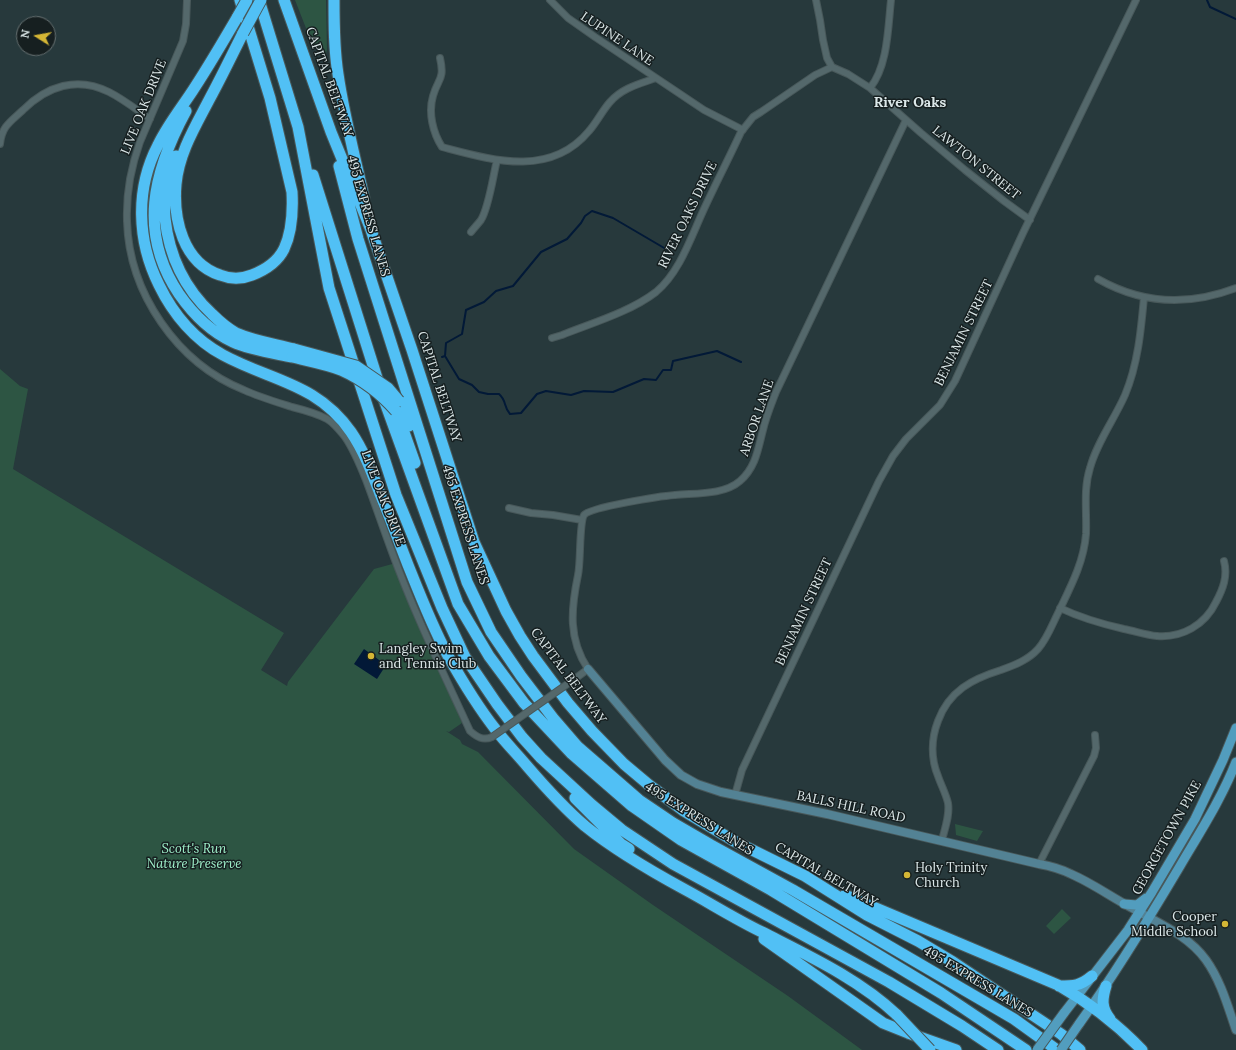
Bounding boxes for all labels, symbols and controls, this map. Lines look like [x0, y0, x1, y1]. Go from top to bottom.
street label: LUPINE LANE [578, 9, 656, 69]
north arrow [16, 16, 56, 56]
street label: CAPITAL BELTWAY [302, 25, 356, 139]
text: N [18, 28, 33, 39]
street label: LIVE OAK DRIVE [118, 57, 170, 157]
district label: River Oaks [874, 95, 946, 111]
street label: LAWTON STREET [929, 123, 1023, 203]
street label: 495 EXPRESS LANES [343, 154, 393, 278]
street label: RIVER OAKS DRIVE [655, 159, 721, 271]
street label: BENJAMIN STREET [931, 277, 997, 389]
street label: CAPITAL BELTWAY [414, 330, 464, 444]
street label: ARBOR LANE [737, 378, 777, 458]
street label: LIVE OAK DRIVE [358, 448, 408, 548]
street label: 495 EXPRESS LANES [438, 463, 492, 587]
street label: BENJAMIN STREET [772, 556, 836, 668]
street label: CAPITAL BELTWAY [527, 625, 609, 727]
place label: Langley Swim and Tennis Club [379, 641, 476, 672]
marker: Langley Swim and Tennis Club [366, 651, 376, 661]
street label: GEORGETOWN PIKE [1129, 778, 1205, 898]
street label: 495 EXPRESS LANES [642, 779, 756, 859]
street label: BALLS HILL ROAD [795, 788, 907, 826]
street label: CAPITAL BELTWAY [772, 839, 880, 911]
park label: Scott's Run Nature Preserve [146, 841, 242, 872]
place label: Holy Trinity Church [915, 860, 987, 891]
marker: Holy Trinity Church [902, 870, 912, 880]
place label: Cooper Middle School [1131, 909, 1217, 940]
marker: Cooper Middle School [1220, 919, 1230, 929]
street label: 495 EXPRESS LANES [920, 943, 1036, 1021]

